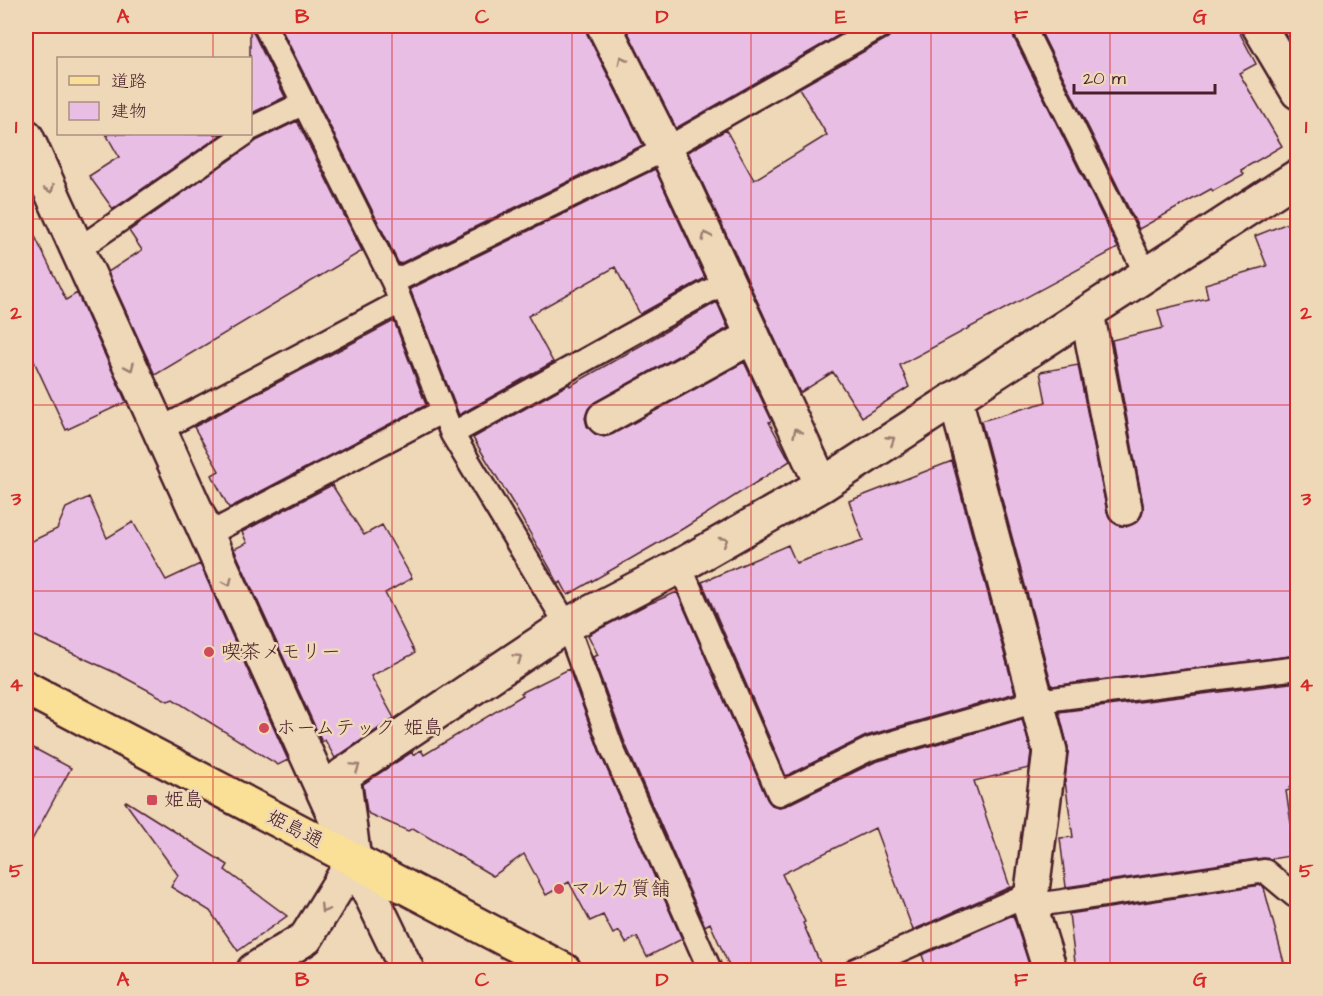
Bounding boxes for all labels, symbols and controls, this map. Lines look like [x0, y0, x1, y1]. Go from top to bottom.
text: A [117, 3, 130, 31]
text: B [295, 3, 310, 31]
text: C [475, 3, 490, 31]
text: D [656, 3, 669, 31]
text: E [835, 3, 847, 31]
text: F [1014, 3, 1029, 31]
text: G [1193, 3, 1207, 31]
one-way arrow [617, 56, 629, 67]
legend [57, 57, 252, 135]
scale bar [1074, 57, 1215, 95]
text: 20 m [1083, 66, 1126, 91]
text: 道路 [111, 69, 147, 94]
text: 建物 [111, 99, 147, 124]
text: 1 [15, 113, 18, 141]
text: 1 [1305, 113, 1308, 141]
one-way arrow [42, 182, 54, 193]
one-way arrow [702, 231, 714, 242]
text: 2 [9, 299, 22, 327]
text: 2 [1299, 299, 1312, 327]
one-way arrow [123, 360, 135, 371]
one-way arrow [793, 427, 805, 438]
one-way arrow [884, 436, 895, 447]
text: 3 [10, 485, 22, 513]
text: 3 [1300, 485, 1312, 513]
one-way arrow [718, 537, 728, 548]
one-way arrow [221, 576, 233, 587]
place label: 喫茶メモリー [221, 638, 341, 666]
marker: 喫茶メモリー [202, 645, 216, 659]
one-way arrow [511, 654, 522, 665]
text: 4 [9, 671, 23, 699]
text: 4 [1299, 671, 1313, 699]
place label: ホームテック 姫島 [276, 714, 443, 742]
marker: ホームテック 姫島 [257, 721, 271, 735]
one-way arrow [349, 763, 360, 774]
place label: 姫島 [164, 786, 204, 814]
marker: 姫島 [145, 793, 159, 807]
street label: 姫島通 [262, 803, 328, 855]
text: 5 [9, 857, 24, 885]
text: 5 [1299, 857, 1314, 885]
place label: マルカ質舗 [571, 875, 671, 903]
marker: マルカ質舗 [552, 882, 566, 896]
one-way arrow [319, 903, 331, 913]
text: A [117, 966, 130, 994]
text: B [295, 966, 310, 994]
text: C [475, 966, 490, 994]
text: D [656, 966, 669, 994]
text: E [835, 966, 847, 994]
text: F [1014, 966, 1029, 994]
text: G [1193, 966, 1207, 994]

